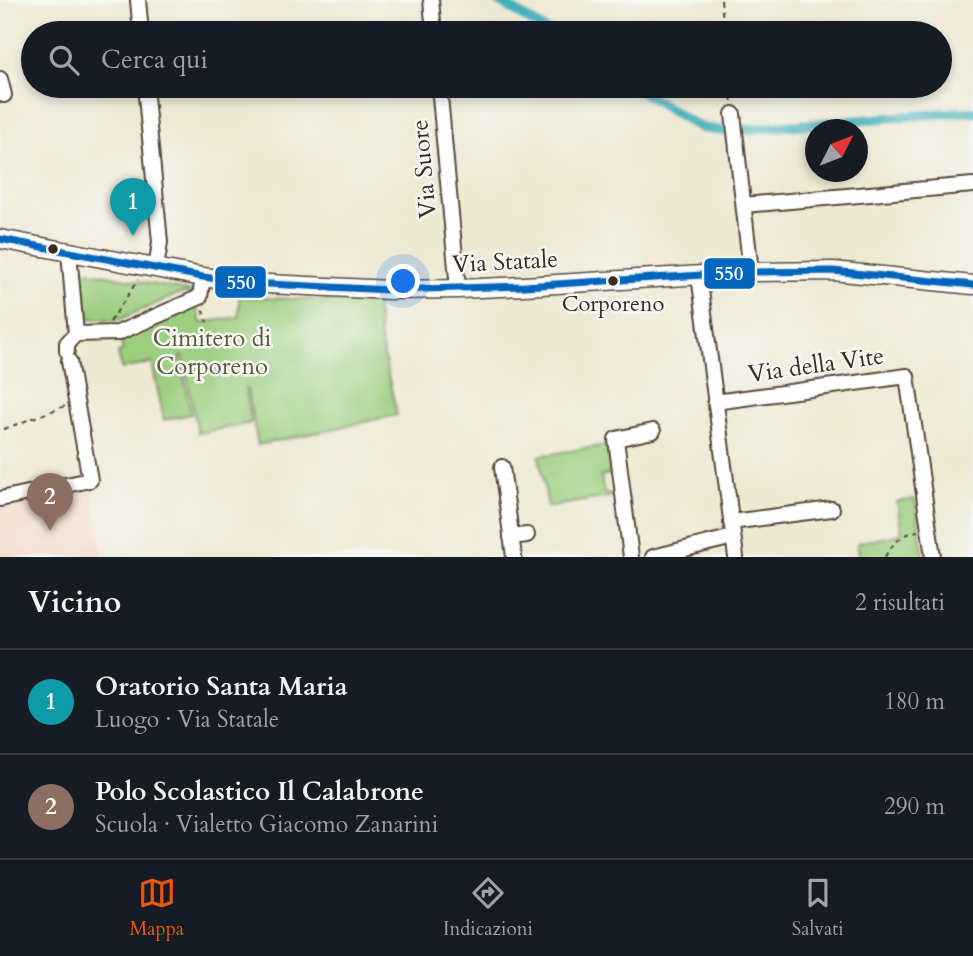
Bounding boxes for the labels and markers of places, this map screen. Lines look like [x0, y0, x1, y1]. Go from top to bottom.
pin: 1 [110, 178, 156, 236]
unlabelled marker [46, 242, 60, 256]
marker: Corporeno [606, 274, 620, 288]
place label: Corporeno [562, 289, 664, 319]
pin: 2 [27, 473, 73, 531]

